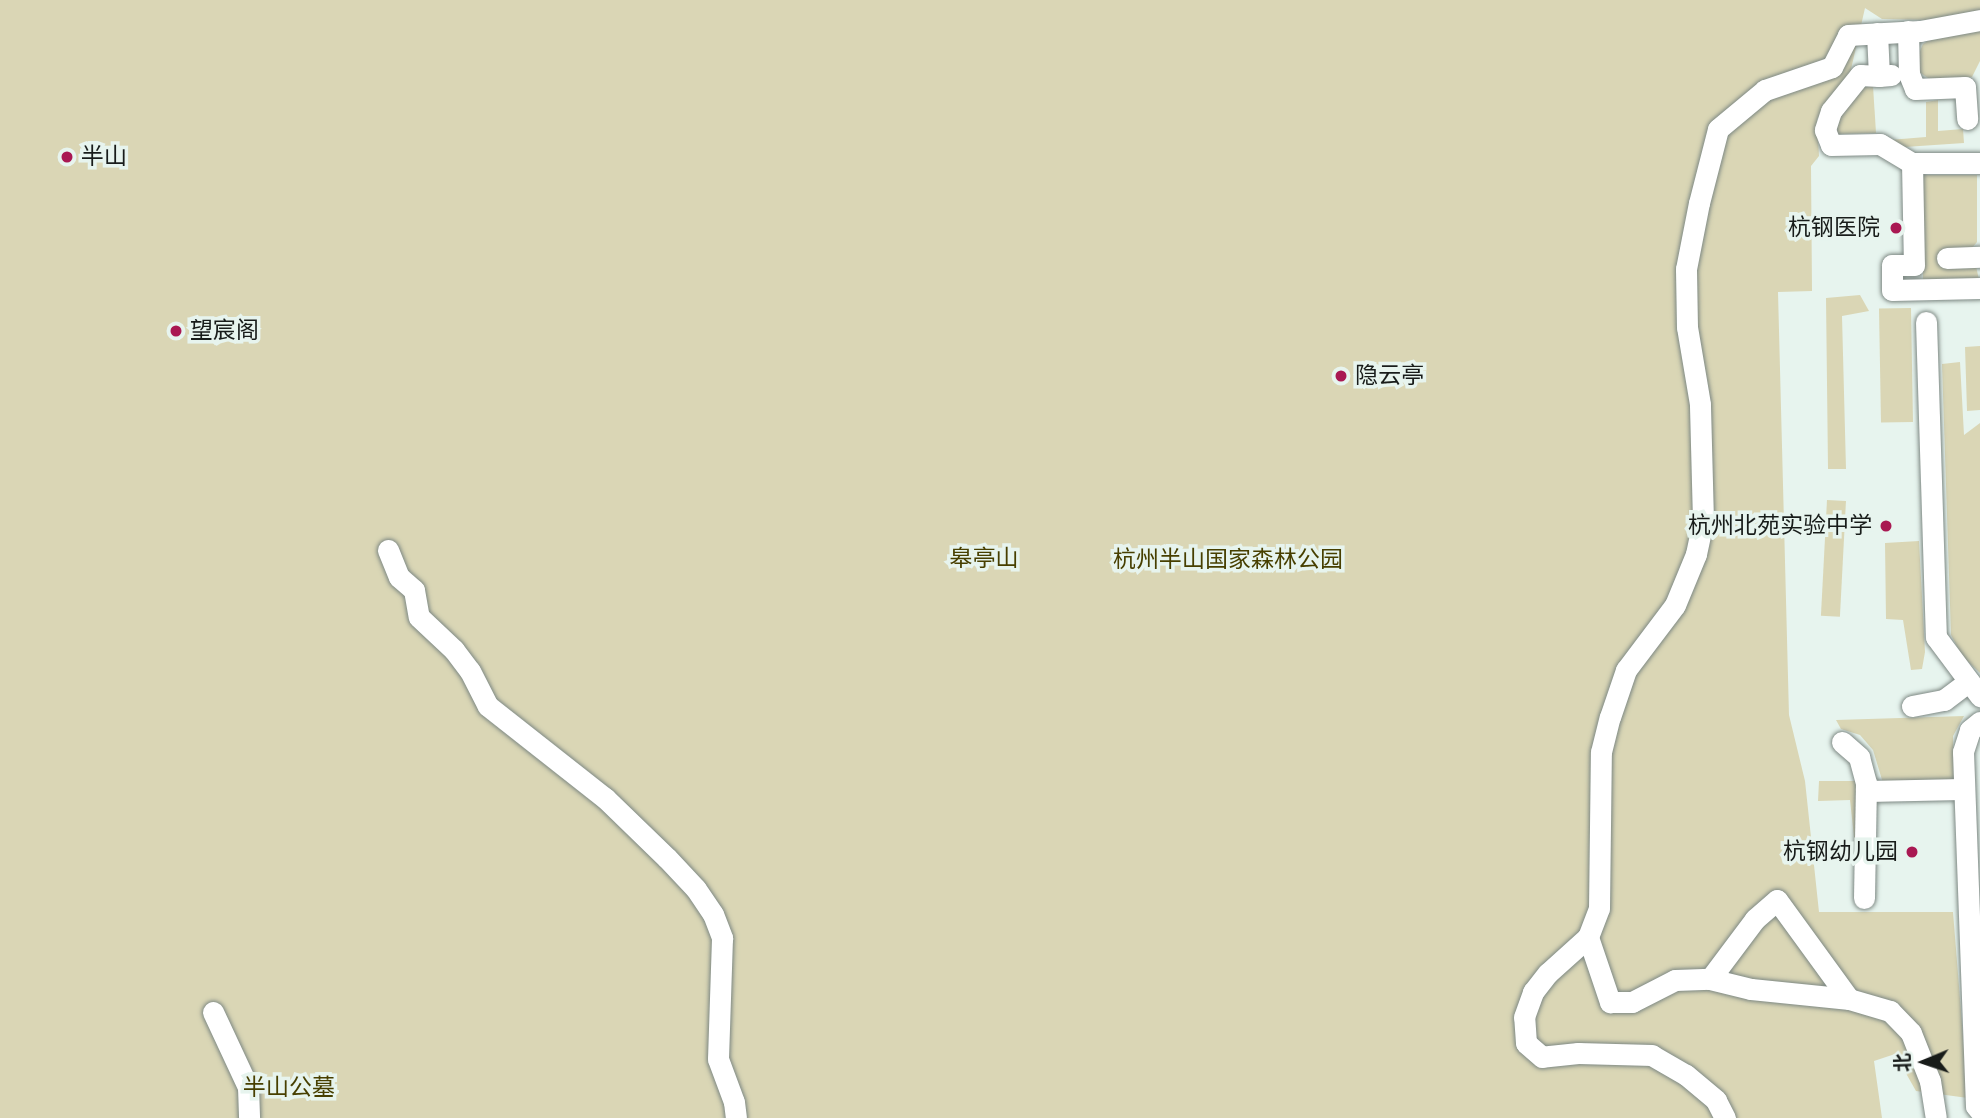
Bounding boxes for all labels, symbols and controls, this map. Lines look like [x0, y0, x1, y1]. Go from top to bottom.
place label: 半山 [81, 143, 127, 171]
marker: 半山 [59, 149, 75, 165]
place label: 杭钢医院 [1788, 214, 1880, 242]
marker: 杭钢医院 [1886, 218, 1906, 238]
place label: 望宸阁 [190, 317, 259, 345]
marker: 望宸阁 [168, 323, 184, 339]
place label: 隐云亭 [1355, 362, 1424, 390]
marker: 隐云亭 [1333, 368, 1349, 384]
place label: 杭州北苑实验中学 [1688, 512, 1872, 540]
marker: 杭州北苑实验中学 [1878, 518, 1894, 534]
park label: 皋亭山 [950, 545, 1018, 573]
park label: 杭州半山国家森林公园 [1113, 546, 1343, 574]
place label: 杭钢幼儿园 [1783, 838, 1898, 866]
marker: 杭钢幼儿园 [1904, 844, 1920, 860]
north arrow [1889, 1027, 1959, 1097]
text: 北 [1891, 1053, 1914, 1073]
park label: 半山公墓 [243, 1074, 335, 1102]

